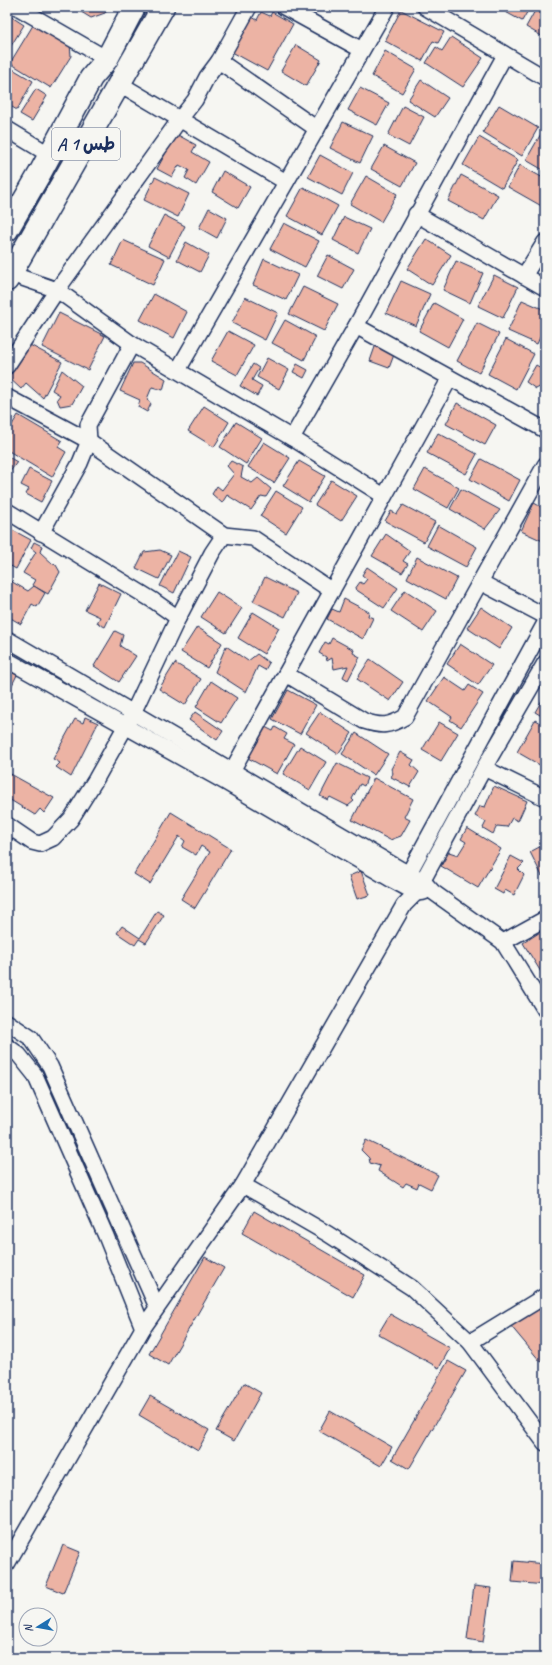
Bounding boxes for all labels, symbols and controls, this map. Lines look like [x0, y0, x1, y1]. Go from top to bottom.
road number: A 1 طس [52, 128, 120, 160]
north arrow [18, 1607, 58, 1647]
text: N [20, 1622, 36, 1634]

